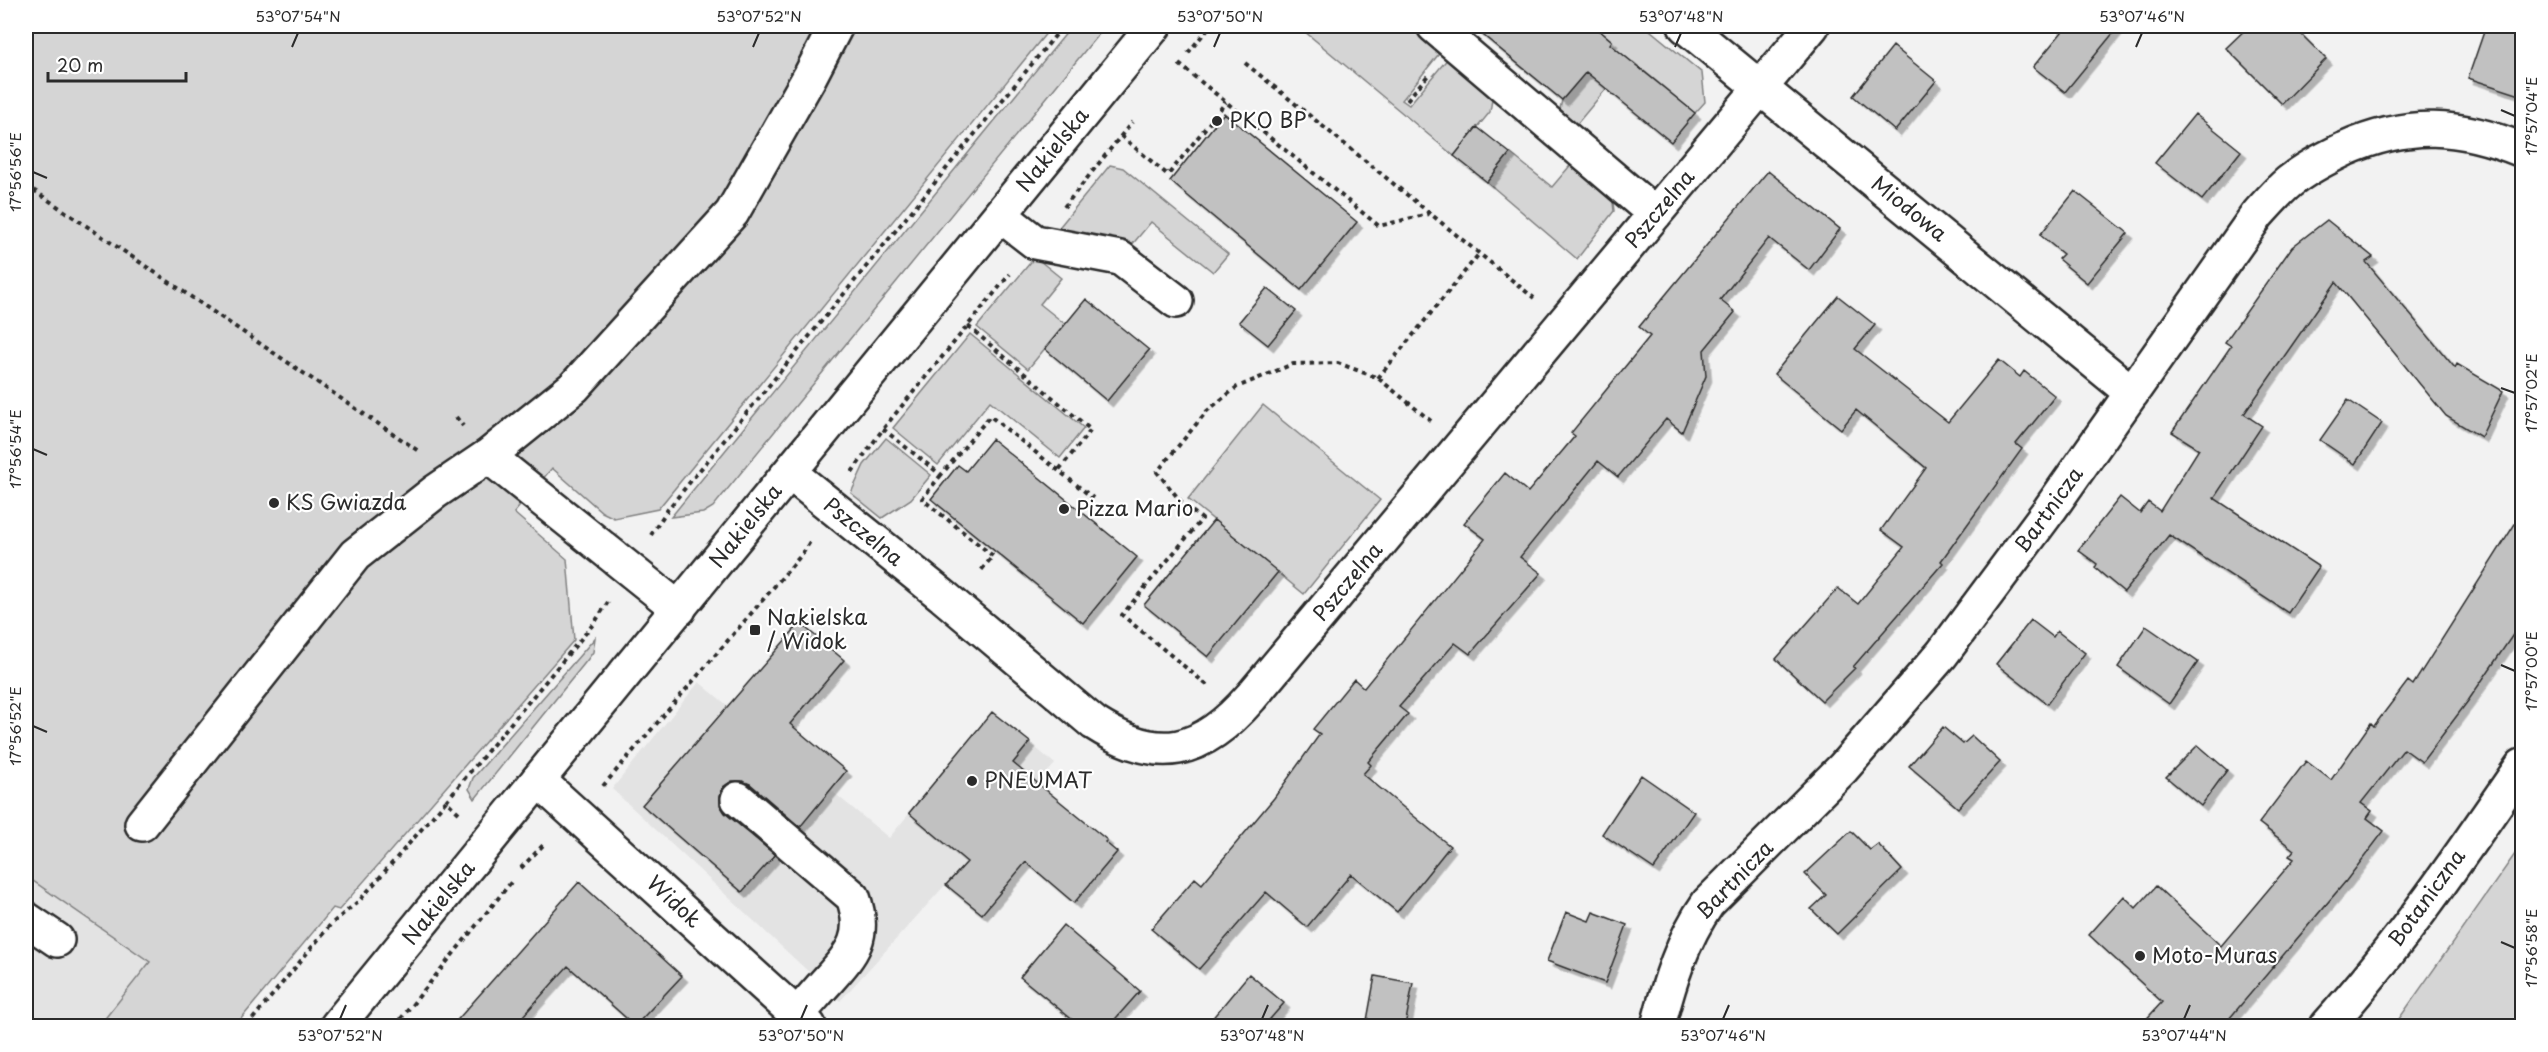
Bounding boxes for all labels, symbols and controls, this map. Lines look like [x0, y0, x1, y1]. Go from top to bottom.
text: 53°07'54"N [255, 4, 341, 27]
text: 53°07'52"N [716, 4, 802, 27]
text: 53°07'50"N [1177, 4, 1263, 27]
text: 53°07'48"N [1638, 4, 1724, 27]
text: 53°07'46"N [2099, 4, 2185, 27]
scale bar [48, 45, 186, 83]
text: 20 m [57, 51, 103, 78]
text: 17°57'04"E [2519, 77, 2542, 155]
street label: Nakielska [1007, 100, 1095, 198]
place label: PKO BP [1229, 103, 1306, 135]
marker: PKO BP [1210, 114, 1224, 128]
text: 17°56'56"E [3, 132, 26, 212]
street label: Pszczelna [1616, 161, 1701, 254]
street label: Miodowa [1865, 167, 1955, 248]
text: 17°57'02"E [2519, 353, 2542, 433]
text: 17°56'54"E [3, 409, 26, 489]
street label: Bartnicza [2005, 459, 2090, 559]
street label: Nakielska [700, 476, 788, 574]
place label: KS Gwiazda [286, 485, 407, 517]
street label: Pszczelna [817, 488, 911, 573]
place label: Pizza Mario [1076, 491, 1193, 523]
marker: KS Gwiazda [267, 496, 281, 510]
marker: Pizza Mario [1057, 502, 1071, 516]
street label: Pszczelna [1304, 534, 1389, 627]
place label: Nakielska / Widok [767, 600, 867, 656]
marker: Nakielska / Widok [748, 623, 762, 637]
text: 17°57'00"E [2519, 631, 2542, 711]
text: 17°56'52"E [3, 686, 26, 766]
place label: PNEUMAT [984, 763, 1093, 795]
marker: PNEUMAT [965, 774, 979, 788]
street label: Bartnicza [1687, 832, 1780, 926]
street label: Botaniczna [2379, 841, 2472, 952]
street label: Nakielska [393, 853, 481, 951]
street label: Widok [641, 867, 710, 934]
text: 17°56'58"E [2519, 908, 2542, 988]
place label: Moto-Muras [2152, 938, 2277, 970]
marker: Moto-Muras [2133, 949, 2147, 963]
text: 53°07'52"N [297, 1023, 383, 1046]
text: 53°07'50"N [758, 1023, 844, 1046]
text: 53°07'48"N [1219, 1023, 1305, 1046]
text: 53°07'46"N [1680, 1023, 1766, 1046]
text: 53°07'44"N [2141, 1023, 2227, 1046]

